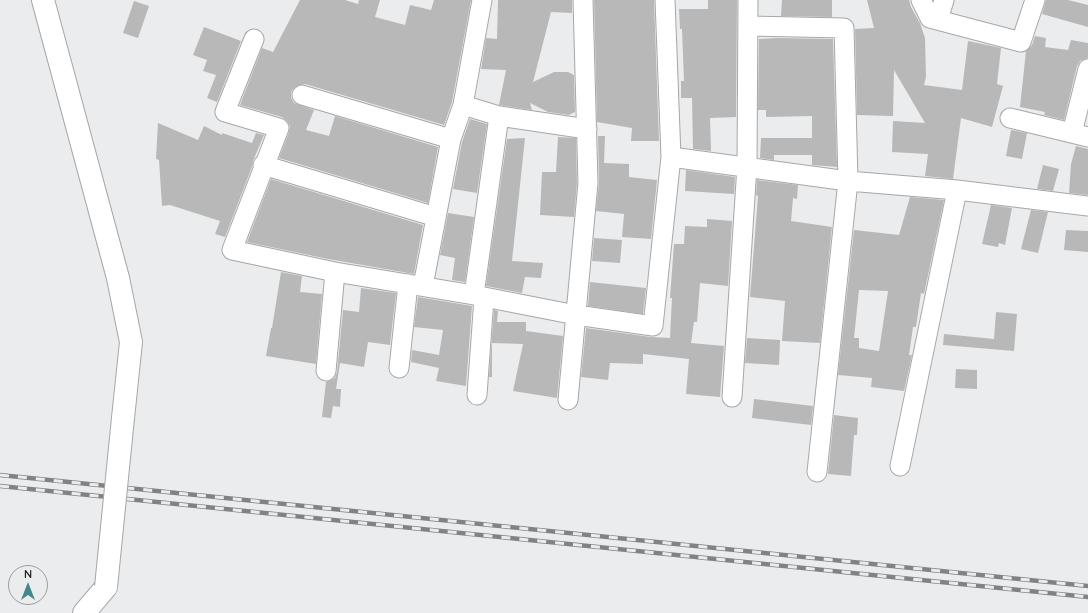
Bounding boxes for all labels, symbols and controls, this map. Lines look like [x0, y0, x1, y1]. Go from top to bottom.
north arrow [8, 565, 48, 605]
text: N [24, 567, 32, 581]

